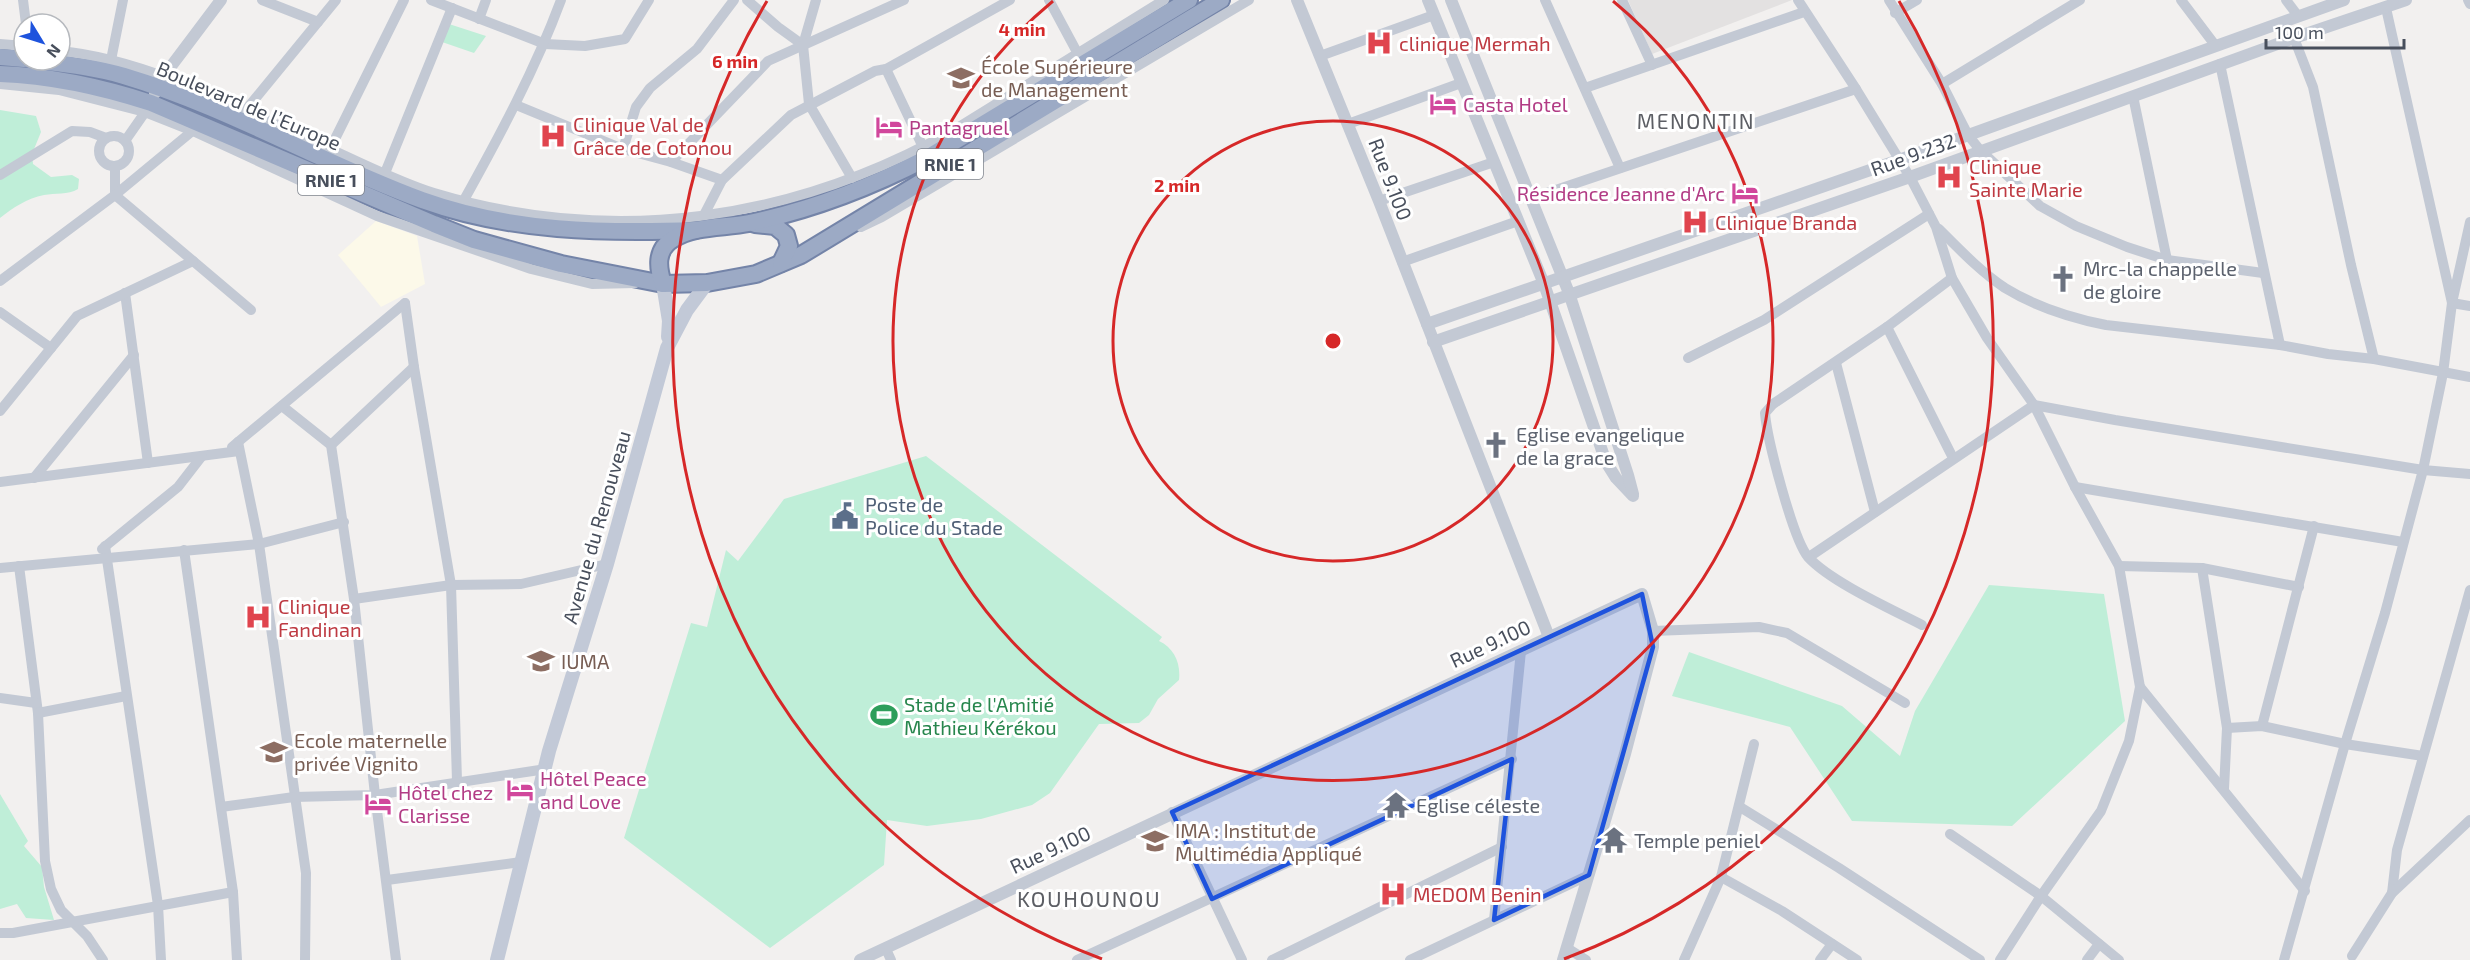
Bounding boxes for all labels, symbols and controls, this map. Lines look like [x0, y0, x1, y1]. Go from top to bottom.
north arrow [12, 12, 72, 72]
scale bar [2266, 12, 2404, 50]
text: 4 min [999, 18, 1046, 40]
text: 100 m [2275, 21, 2324, 43]
hospital icon: clinique Mermah [1364, 28, 1394, 58]
place label: clinique Mermah [1399, 31, 1551, 55]
text: N [43, 41, 65, 62]
text: 6 min [712, 50, 758, 72]
place label: École Supérieure de Management [981, 54, 1133, 101]
street label: Boulevard de l’Europe [153, 55, 345, 155]
school or university icon: École Supérieure de Management [946, 63, 976, 93]
hotel icon: Casta Hotel [1428, 89, 1458, 119]
place label: Casta Hotel [1463, 92, 1568, 116]
district label: MENONTIN [1637, 108, 1755, 133]
place label: Clinique Val de Grâce de Cotonou [573, 112, 732, 159]
hotel icon: Pantagruel [874, 112, 904, 142]
place label: Pantagruel [909, 115, 1009, 139]
hospital icon: Clinique Val de Grâce de Cotonou [538, 121, 568, 151]
street label: Rue 9.232 [1867, 128, 1959, 180]
street label: Rue 9.100 [1364, 134, 1418, 224]
road number: RNIE 1 [917, 149, 983, 179]
place label: Clinique Sainte Marie [1969, 154, 2083, 201]
hospital icon: Clinique Sainte Marie [1934, 162, 1964, 192]
road number: RNIE 1 [298, 165, 364, 195]
text: 2 min [1154, 174, 1200, 196]
hotel icon: Résidence Jeanne d'Arc [1730, 178, 1760, 208]
place label: Résidence Jeanne d'Arc [1517, 181, 1725, 205]
hospital icon: Clinique Branda [1680, 207, 1710, 237]
place label: Clinique Branda [1715, 210, 1857, 234]
place label: Mrc-la chappelle de gloire [2083, 256, 2237, 303]
church icon: Mrc-la chappelle de gloire [2048, 264, 2078, 294]
centre of rings [1323, 331, 1343, 351]
place label: Eglise evangelique de la grace [1516, 422, 1685, 469]
street label: Avenue du Renouveau [557, 428, 635, 626]
church icon: Eglise evangelique de la grace [1481, 430, 1511, 460]
place label: Poste de Police du Stade [865, 492, 1003, 539]
public building icon: Poste de Police du Stade [830, 501, 860, 531]
place label: Clinique Fandinan [278, 594, 362, 641]
hospital icon: Clinique Fandinan [243, 602, 273, 632]
street label: Rue 9.100 [1446, 614, 1534, 672]
school or university icon: IUMA [526, 646, 556, 676]
place label: IUMA [561, 649, 610, 673]
place label: Stade de l'Amitié Mathieu Kérékou [904, 692, 1057, 739]
sports icon: Stade de l'Amitié Mathieu Kérékou [869, 700, 899, 730]
place label: Ecole maternelle privée Vignito [294, 728, 447, 775]
school or university icon: Ecole maternelle privée Vignito [259, 737, 289, 767]
place label: Hôtel Peace and Love [540, 766, 647, 813]
hotel icon: Hôtel Peace and Love [505, 775, 535, 805]
place label: Hôtel chez Clarisse [398, 780, 493, 827]
hotel icon: Hôtel chez Clarisse [363, 789, 393, 819]
temple icon: Eglise céleste [1381, 790, 1411, 820]
place label: Eglise céleste [1416, 793, 1540, 817]
place label: IMA : Institut de Multimédia Appliqué [1175, 818, 1362, 865]
street label: Rue 9.100 [1006, 820, 1094, 878]
temple icon: Temple peniel [1599, 825, 1629, 855]
school or university icon: IMA : Institut de Multimédia Appliqué [1140, 826, 1170, 856]
place label: Temple peniel [1634, 828, 1760, 852]
hospital icon: MEDOM Benin [1378, 879, 1408, 909]
place label: MEDOM Benin [1413, 882, 1542, 906]
district label: KOUHOUNOU [1017, 885, 1161, 911]

